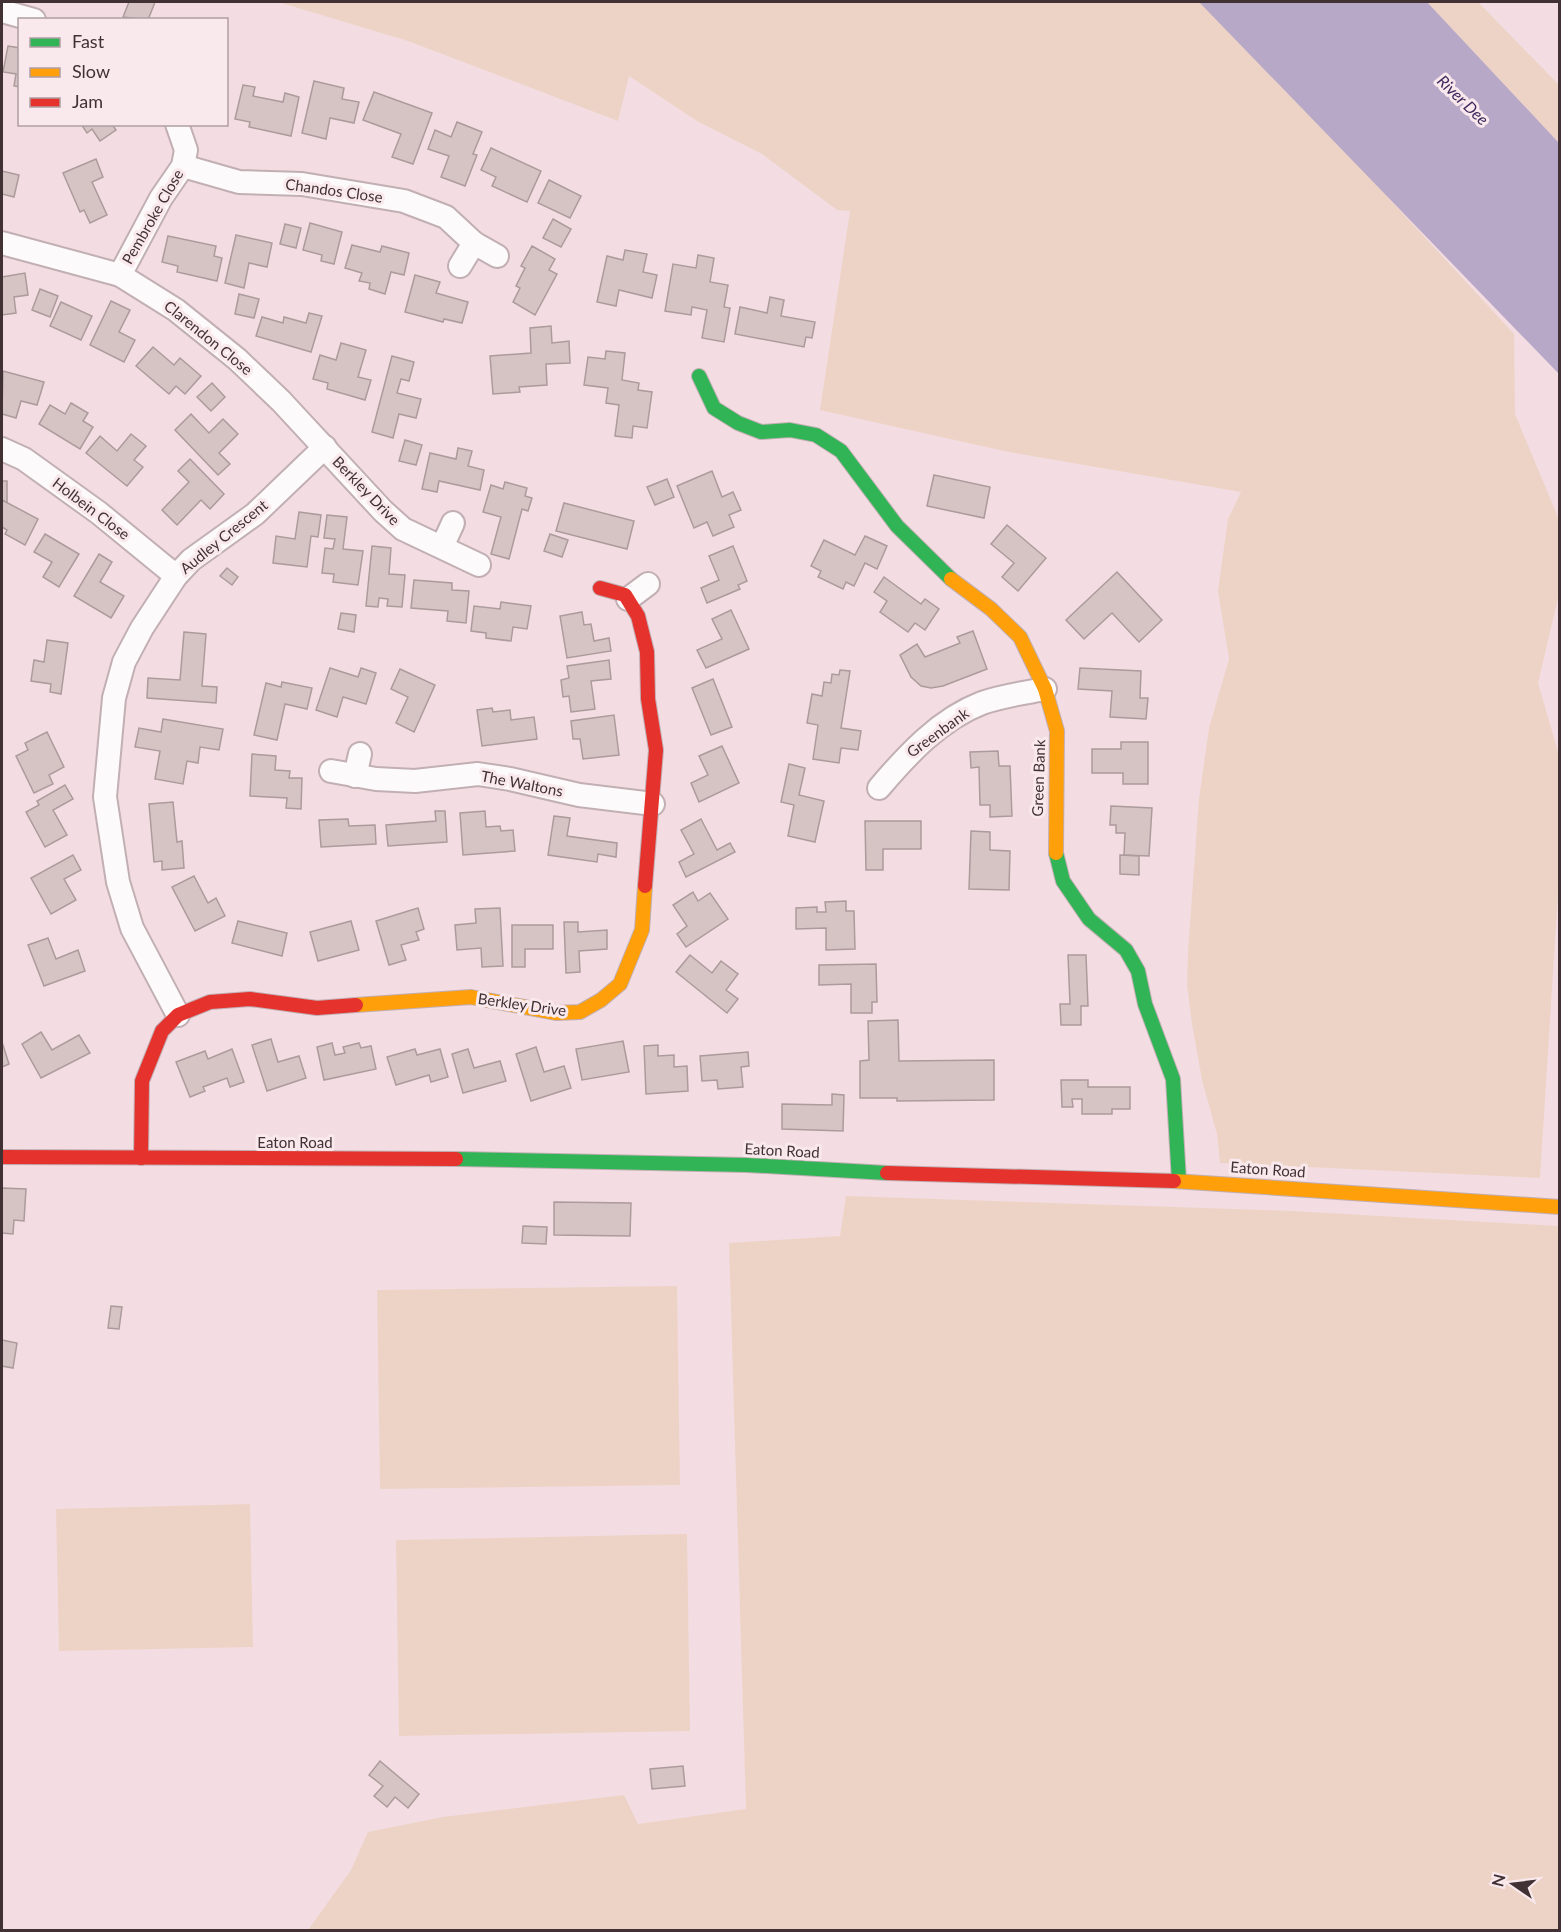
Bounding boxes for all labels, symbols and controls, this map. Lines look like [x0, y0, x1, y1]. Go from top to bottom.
legend [18, 18, 228, 126]
text: Fast [72, 30, 105, 52]
text: Slow [72, 60, 110, 82]
water label: River Dee [1434, 71, 1493, 129]
text: Jam [72, 90, 103, 112]
street label: Pembroke Close [118, 166, 187, 267]
street label: Chandos Close [284, 174, 384, 206]
street label: Clarendon Close [161, 296, 256, 378]
street label: Berkley Drive [329, 452, 404, 529]
street label: Holbein Close [49, 473, 134, 543]
street label: Audley Crescent [176, 495, 271, 577]
street label: Greenbank [903, 704, 972, 761]
street label: Green Bank [1028, 739, 1048, 817]
street label: The Waltons [480, 766, 565, 800]
street label: Berkley Drive [477, 989, 567, 1019]
street label: Eaton Road [257, 1133, 333, 1151]
street label: Eaton Road [744, 1139, 820, 1161]
street label: Eaton Road [1230, 1157, 1306, 1181]
north arrow [1483, 1854, 1543, 1914]
text: N [1487, 1872, 1509, 1889]

